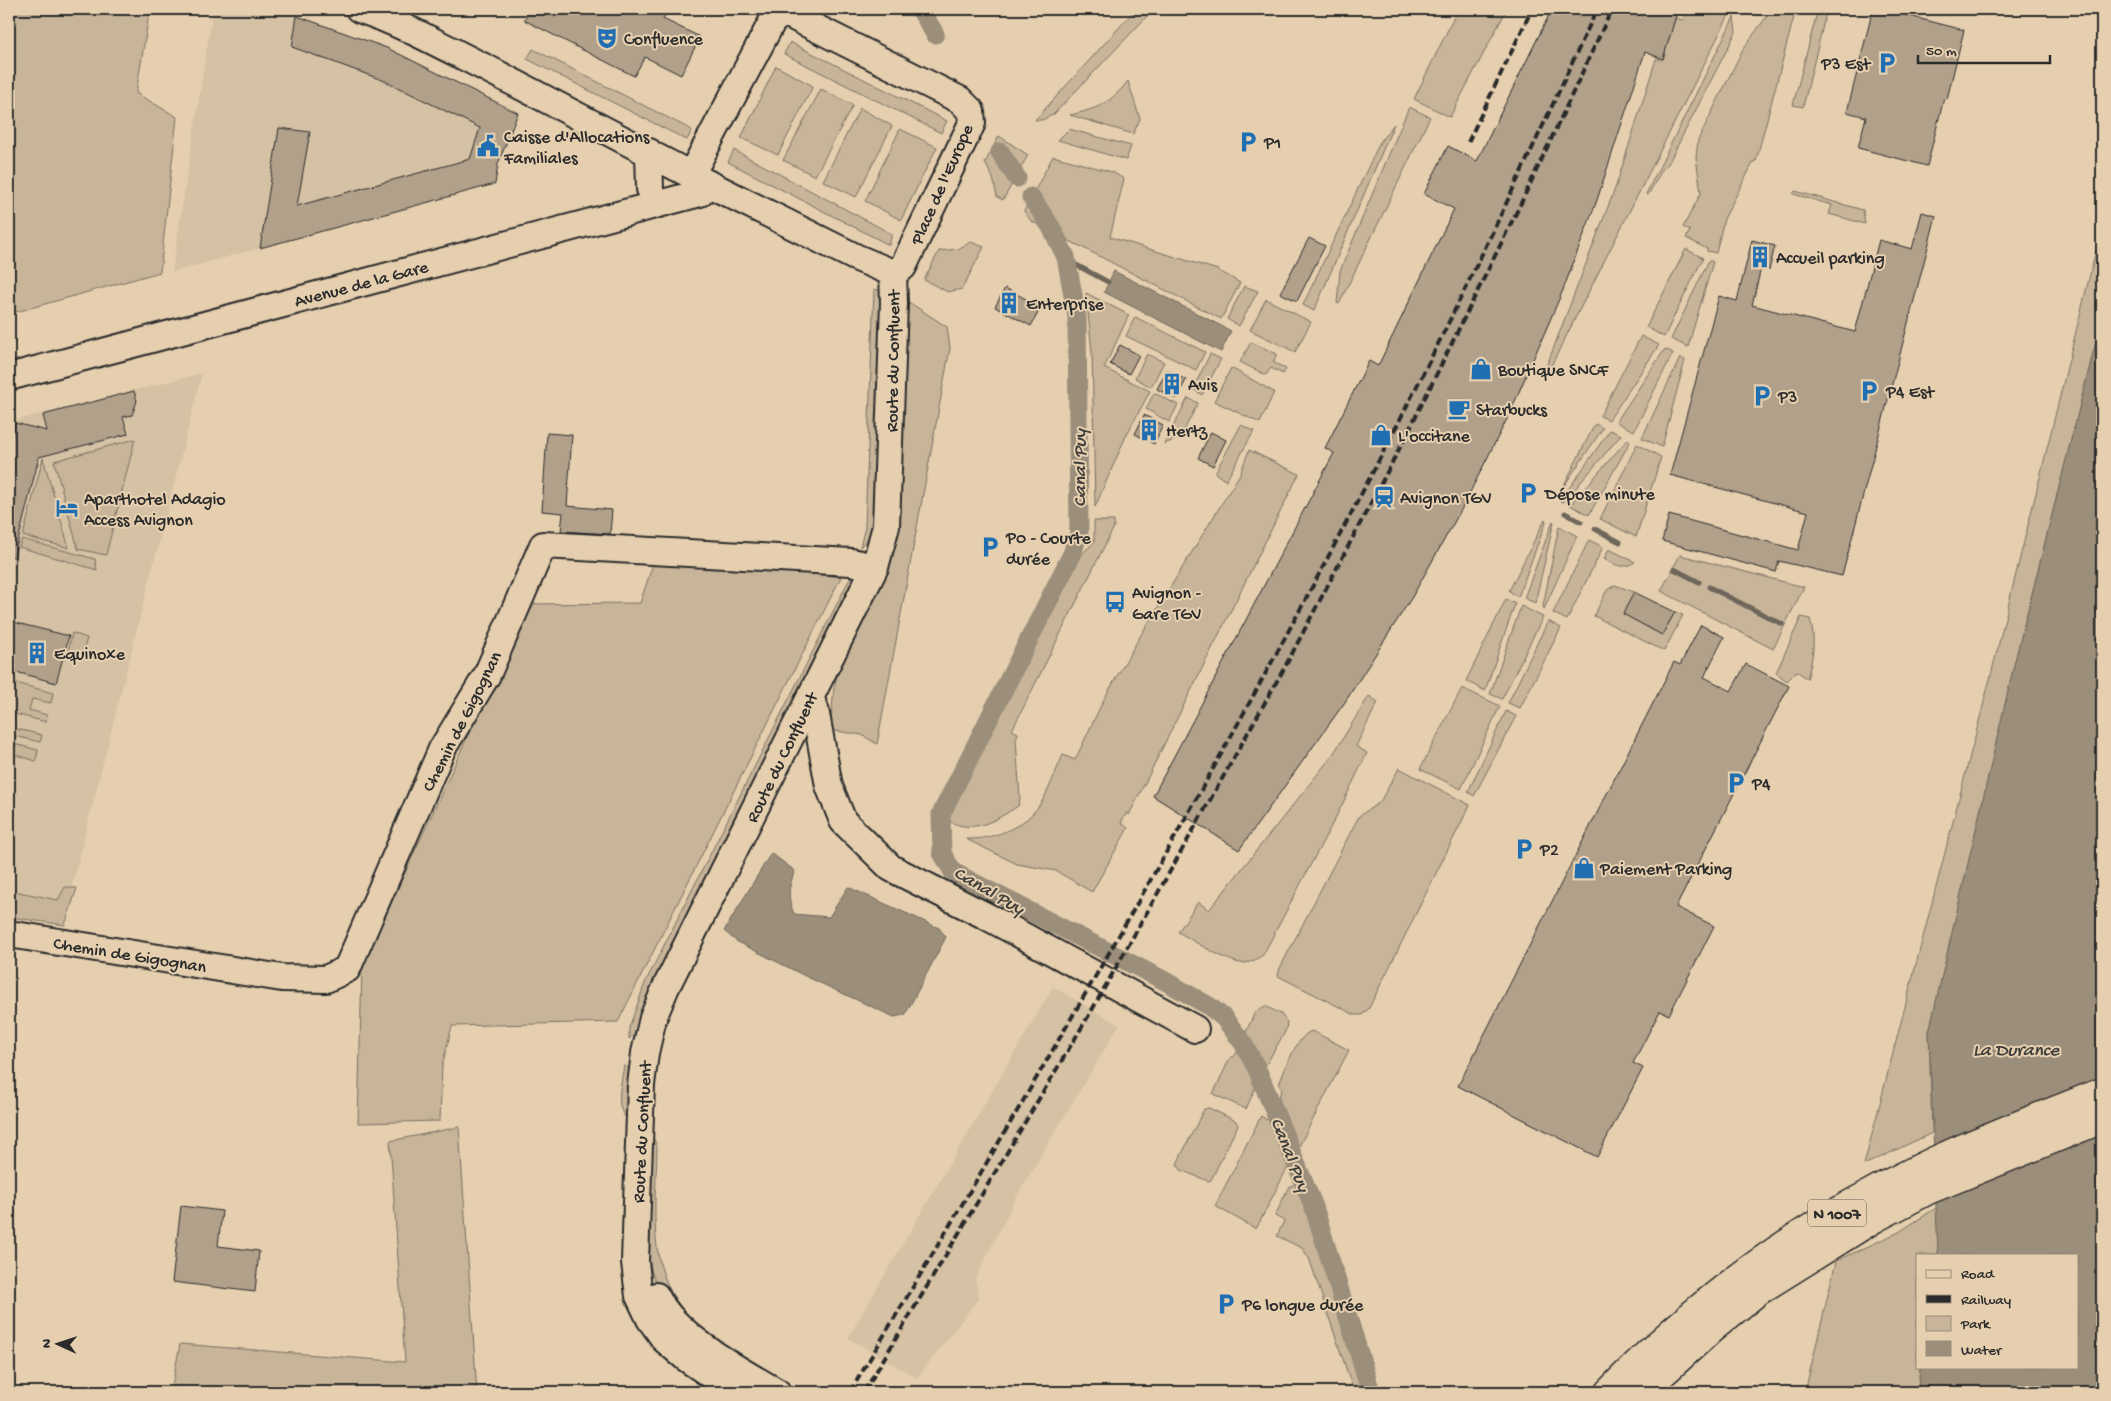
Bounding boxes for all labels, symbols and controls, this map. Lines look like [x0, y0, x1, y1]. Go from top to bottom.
theatre icon: Confluence [594, 25, 620, 51]
place label: Confluence [624, 30, 704, 51]
scale bar [1918, 32, 2051, 64]
text: 50 m [1926, 43, 1957, 61]
parking icon: P3 Est [1874, 50, 1900, 76]
place label: P3 Est [1820, 55, 1872, 76]
street label: Place de l'Europe [907, 121, 980, 249]
place label: Caisse d'Allocations Familiales [503, 128, 651, 170]
parking icon: P1 [1235, 129, 1261, 155]
public building icon: Caisse d'Allocations Familiales [475, 133, 501, 159]
place label: P1 [1263, 134, 1281, 155]
building icon: Accueil parking [1747, 244, 1773, 270]
place label: Accueil parking [1776, 249, 1885, 270]
street label: Avenue de la Gare [292, 257, 432, 313]
street label: Route du Confluent [883, 288, 906, 432]
building icon: Enterprise [996, 290, 1022, 316]
place label: Enterprise [1026, 295, 1105, 316]
shop icon: Boutique SNCF [1468, 356, 1494, 382]
place label: Boutique SNCF [1497, 361, 1609, 382]
building icon: Avis [1159, 371, 1185, 397]
place label: Avis [1188, 376, 1218, 397]
parking icon: P4 Est [1856, 378, 1882, 404]
parking icon: P3 [1749, 383, 1775, 409]
place label: P4 Est [1885, 383, 1936, 404]
place label: P3 [1777, 388, 1797, 409]
cafe icon: Starbucks [1446, 396, 1472, 422]
place label: Starbucks [1476, 401, 1548, 422]
building icon: Hertz [1136, 417, 1162, 443]
place label: Hertz [1166, 422, 1208, 443]
shop icon: L'occitane [1368, 422, 1394, 448]
water label: Canal Puy [1070, 427, 1093, 507]
place label: L'occitane [1398, 427, 1471, 448]
parking icon: Dépose minute [1515, 480, 1541, 506]
station icon: Avignon TGV [1371, 484, 1397, 510]
place label: Dépose minute [1544, 485, 1655, 506]
place label: Avignon TGV [1400, 489, 1492, 510]
place label: Aparthotel Adagio Access Avignon [84, 490, 226, 532]
hotel icon: Aparthotel Adagio Access Avignon [54, 495, 80, 521]
place label: P0 - Courte durée [1005, 529, 1092, 571]
parking icon: P0 - Courte durée [977, 534, 1003, 560]
place label: Avignon - Gare TGV [1132, 584, 1202, 626]
bus stop icon: Avignon - Gare TGV [1102, 589, 1128, 615]
building icon: Equinoxe [24, 640, 50, 666]
place label: Equinoxe [54, 645, 126, 666]
street label: Chemin de Gigognan [419, 648, 508, 796]
street label: Route du Confluent [743, 688, 825, 827]
parking icon: P4 [1723, 770, 1749, 796]
place label: P4 [1751, 775, 1771, 796]
parking icon: P2 [1511, 836, 1537, 862]
place label: P2 [1539, 841, 1559, 862]
shop icon: Paiement Parking [1571, 855, 1597, 881]
place label: Paiement Parking [1599, 860, 1732, 881]
water label: Canal Puy [949, 863, 1029, 922]
street label: Chemin de Gigognan [52, 934, 208, 979]
water label: La Durance [1973, 1040, 2060, 1063]
street label: Route du Confluent [629, 1059, 658, 1204]
water label: Canal Puy [1264, 1115, 1315, 1197]
road number: N 1007 [1808, 1200, 1866, 1226]
legend [1916, 1254, 2078, 1368]
text: Road [1961, 1266, 1995, 1284]
parking icon: P6 longue durée [1213, 1291, 1239, 1317]
text: Railway [1961, 1292, 2012, 1310]
place label: P6 longue durée [1241, 1296, 1364, 1317]
text: Park [1960, 1316, 1991, 1334]
north arrow [32, 1318, 82, 1368]
text: N [39, 1338, 56, 1348]
text: Water [1961, 1342, 2003, 1360]

